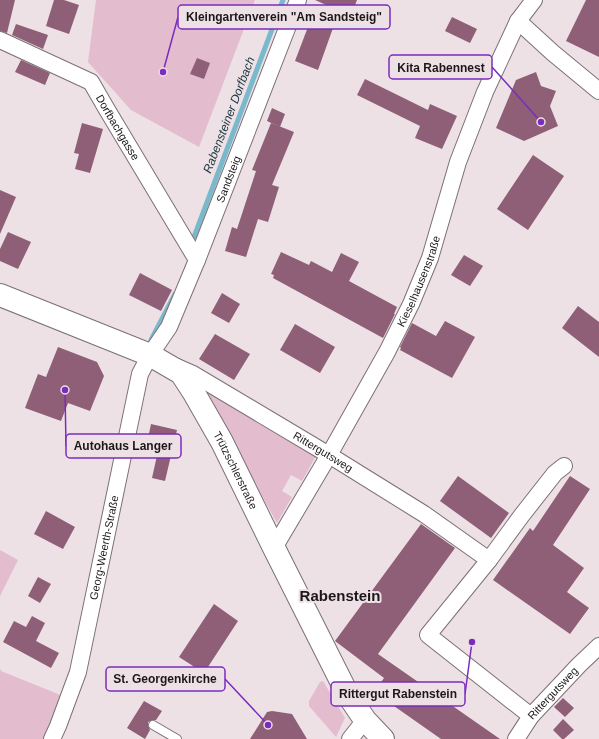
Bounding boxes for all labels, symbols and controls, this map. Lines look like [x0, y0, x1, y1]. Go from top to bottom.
callout: Kleingartenverein "Am Sandsteig" [178, 5, 390, 29]
text: Kleingartenverein "Am Sandsteig" [186, 10, 382, 24]
water label: Rabensteiner Dorfbach [200, 55, 258, 175]
callout: Kita Rabennest [389, 55, 492, 79]
text: Kita Rabennest [397, 61, 485, 75]
street label: Dorfbachgasse [94, 93, 142, 162]
street label: Sandsteig [214, 154, 243, 204]
street label: Kieselhausenstraße [395, 234, 442, 329]
street label: Trützschlerstraße [211, 429, 260, 511]
street label: Rittergutsweg [291, 429, 355, 474]
callout: Autohaus Langer [66, 434, 181, 458]
text: Autohaus Langer [74, 439, 173, 453]
street label: Georg-Weerth-Straße [87, 494, 121, 601]
district label: Rabenstein [300, 587, 380, 604]
street label: Rittergutsweg [525, 664, 580, 722]
callout: St. Georgenkirche [106, 667, 225, 691]
text: St. Georgenkirche [113, 672, 217, 686]
callout: Rittergut Rabenstein [331, 682, 465, 706]
text: Rittergut Rabenstein [339, 687, 457, 701]

